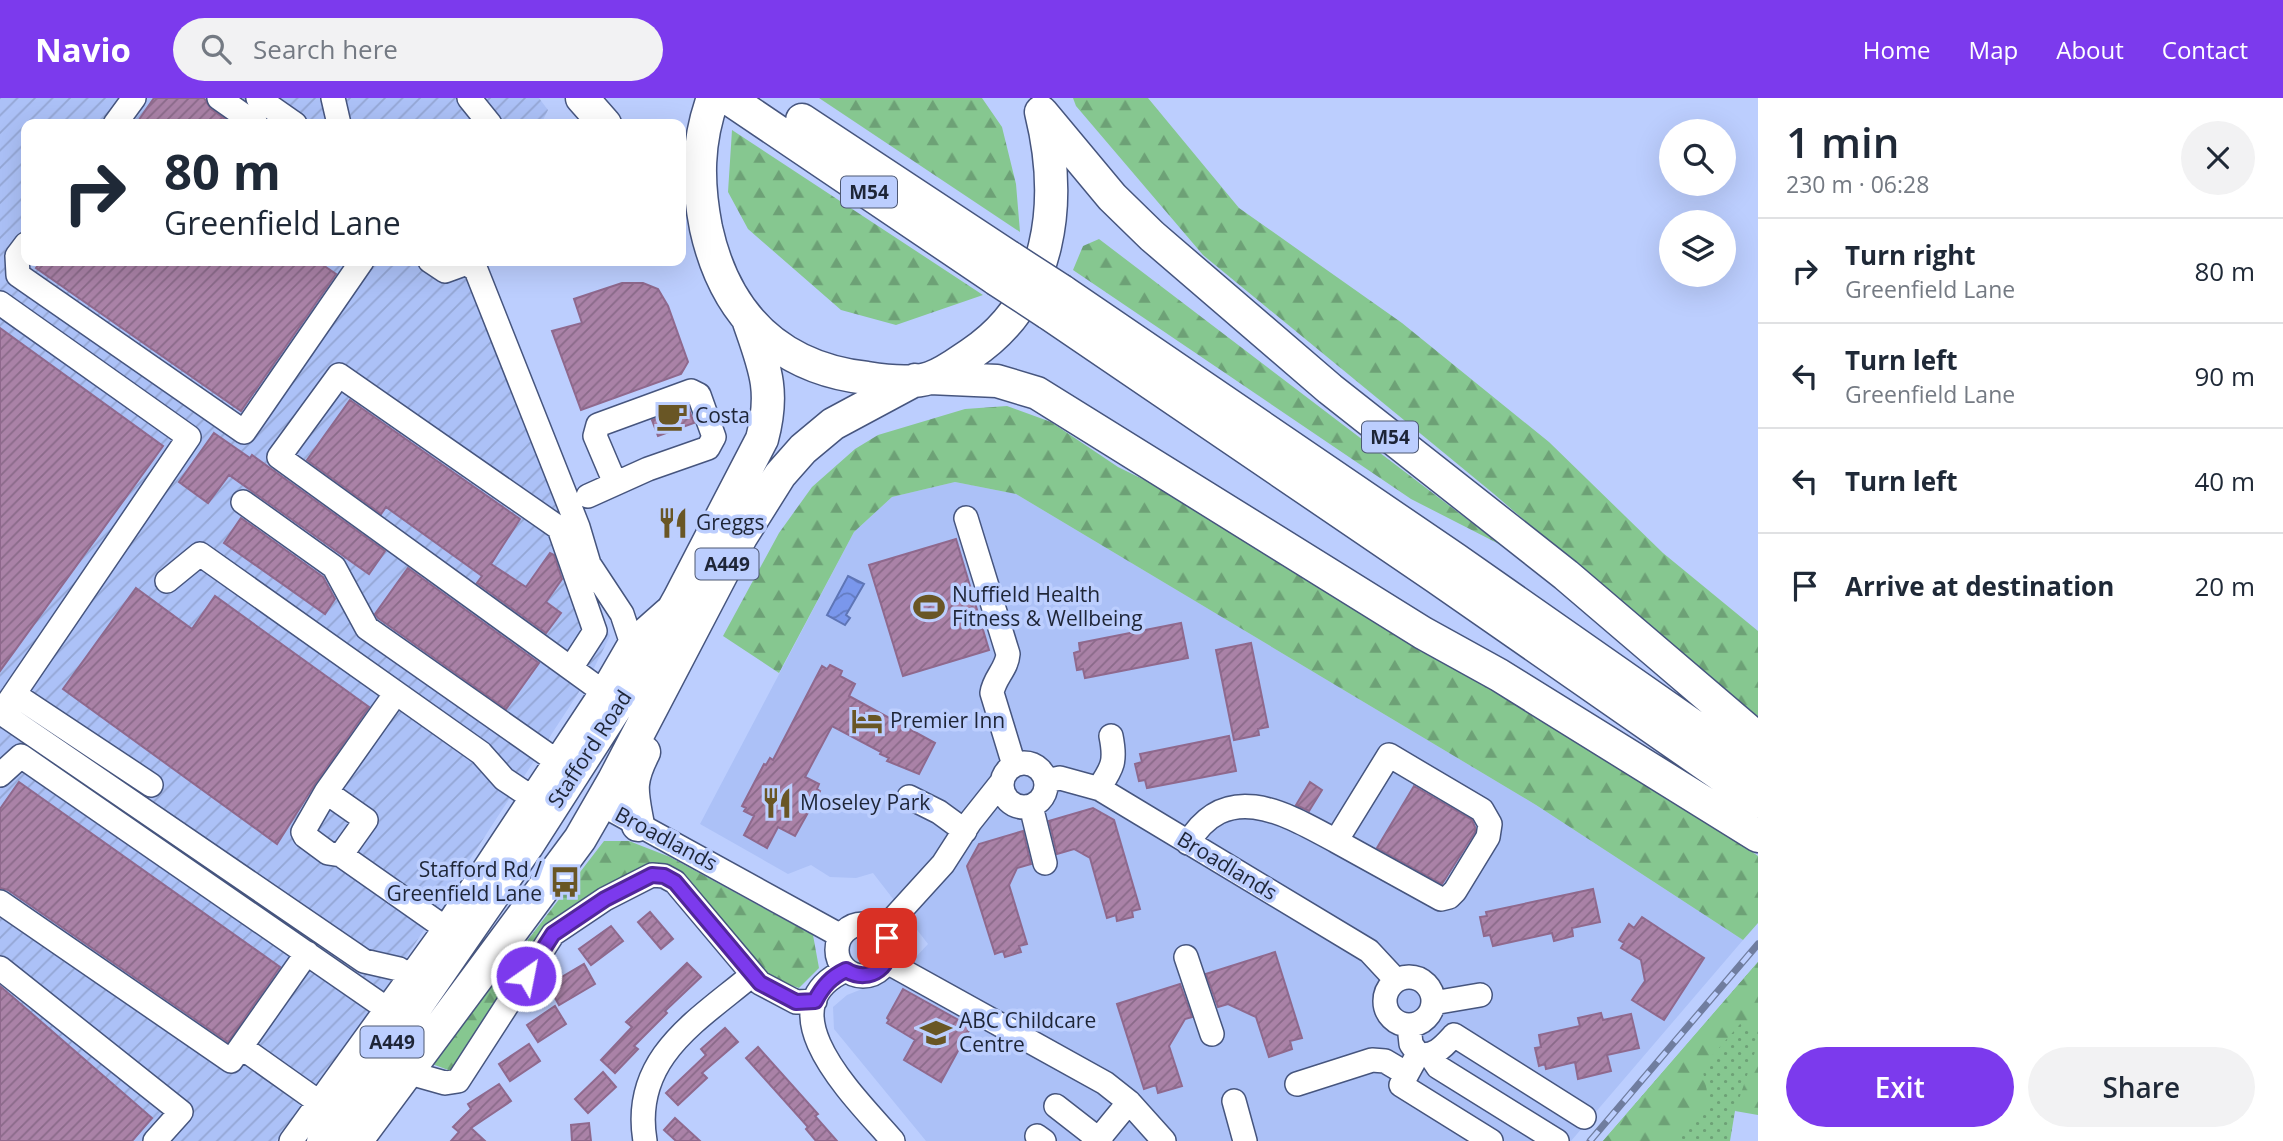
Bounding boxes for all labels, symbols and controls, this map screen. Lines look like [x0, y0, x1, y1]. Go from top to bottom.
search box [173, 18, 663, 81]
text: Navio [35, 27, 131, 72]
icon: search [197, 30, 235, 68]
text: Search here [253, 31, 398, 67]
text: Home [1863, 33, 1931, 66]
text: Map [1969, 33, 2018, 66]
text: About [2056, 33, 2124, 66]
text: Contact [2162, 33, 2248, 66]
text: 1 min [1786, 113, 1899, 170]
map controls [1659, 119, 1736, 287]
button: search [1659, 119, 1736, 196]
button: close [2181, 121, 2255, 195]
text: 80 m [164, 138, 281, 204]
icon: right [49, 147, 140, 238]
text: 230 m · 06:28 [1786, 168, 1929, 200]
road number: M54 [841, 176, 897, 208]
text: Greenfield Lane [164, 201, 401, 244]
button: layers [1659, 210, 1736, 287]
text: Turn right [1845, 237, 1976, 273]
icon: right [1786, 252, 1824, 290]
text: 80 m [2194, 253, 2255, 289]
text: Greenfield Lane [1845, 273, 2015, 305]
text: Turn left [1845, 342, 1957, 378]
icon: left [1786, 357, 1824, 395]
text: 90 m [2194, 358, 2255, 394]
text: Greenfield Lane [1845, 378, 2015, 410]
cafe icon: Costa [655, 399, 689, 433]
place label: Costa [695, 401, 750, 429]
road number: M54 [1362, 422, 1418, 452]
icon: left [1786, 462, 1824, 500]
text: Turn left [1845, 463, 1957, 499]
text: 40 m [2194, 463, 2255, 499]
restaurant icon: Greggs [656, 506, 690, 540]
place label: Greggs [696, 508, 764, 536]
road number: A449 [696, 548, 758, 579]
icon: arrive [1786, 567, 1824, 605]
text: Arrive at destination [1845, 568, 2114, 604]
text: 20 m [2194, 568, 2255, 604]
place label: Nuffield Health Fitness & Wellbeing [952, 580, 1143, 632]
sports icon: Nuffield Health Fitness & Wellbeing [912, 590, 946, 624]
street label: Stafford Road [541, 684, 638, 812]
hotel icon: Premier Inn [850, 704, 884, 738]
place label: Premier Inn [890, 706, 1005, 734]
restaurant icon: Moseley Park [760, 786, 794, 820]
place label: Moseley Park [800, 788, 930, 816]
street label: Broadlands [610, 799, 722, 877]
street label: Broadlands [1172, 824, 1283, 906]
place label: Stafford Rd / Greenfield Lane [387, 855, 542, 907]
bus stop icon: Stafford Rd / Greenfield Lane [548, 865, 582, 899]
pin [857, 908, 917, 968]
icon: arrive [868, 919, 906, 957]
position arrow [489, 939, 563, 1013]
place label: ABC Childcare Centre [959, 1006, 1096, 1058]
school or university icon: ABC Childcare Centre [919, 1016, 953, 1050]
road number: A449 [360, 1026, 424, 1058]
button: Exit [1786, 1047, 2014, 1127]
button: Share [2028, 1047, 2255, 1127]

